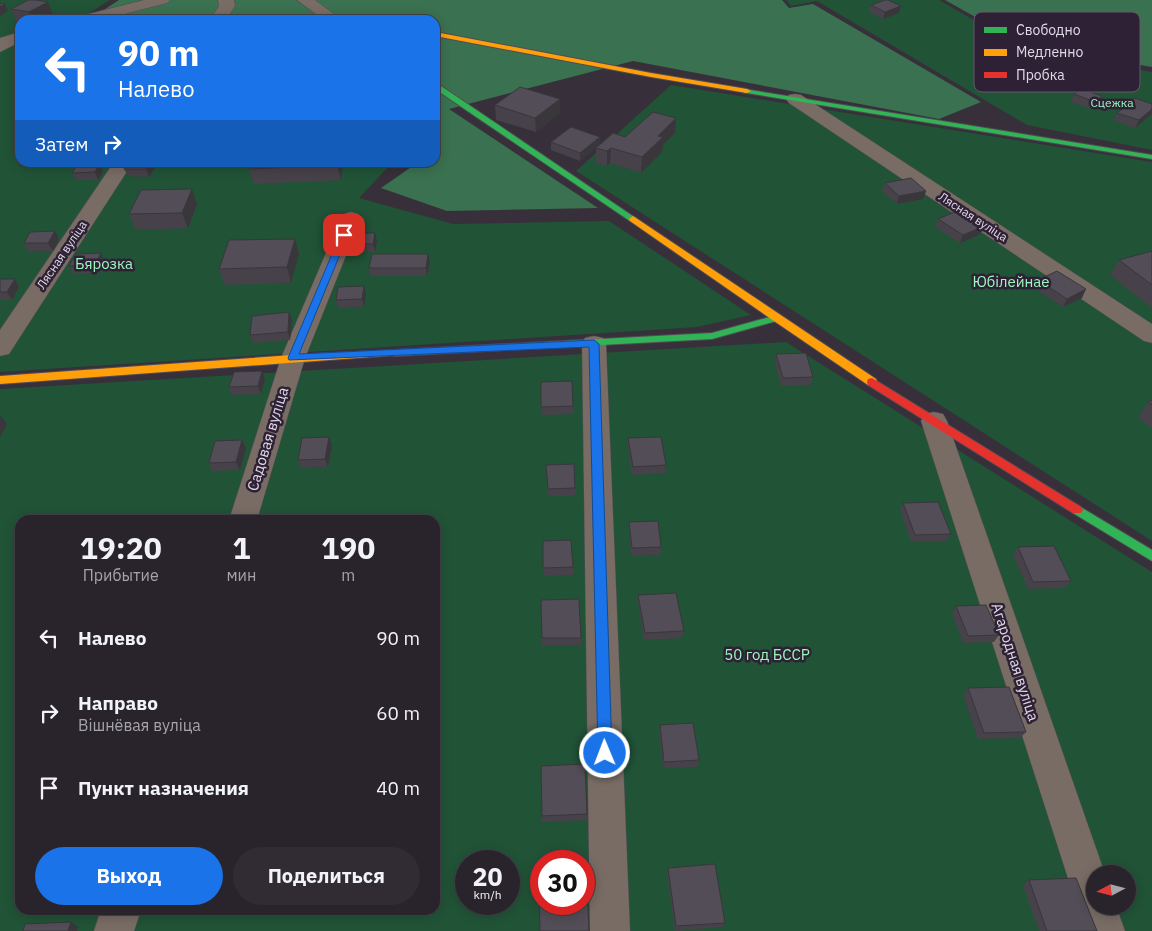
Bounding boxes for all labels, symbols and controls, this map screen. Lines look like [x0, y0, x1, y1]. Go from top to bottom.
legend [974, 12, 1140, 92]
text: Свободно [1016, 21, 1081, 39]
text: 90 m [118, 30, 200, 76]
icon: left [35, 35, 100, 100]
text: Медленно [1016, 43, 1084, 61]
text: Пробка [1016, 66, 1065, 84]
text: Налево [118, 74, 195, 103]
park label: Сцежка [1090, 95, 1134, 110]
icon: right [98, 130, 126, 158]
text: Затем [35, 132, 88, 156]
street label: Лясная вуліца [936, 189, 1011, 245]
pin [323, 214, 365, 256]
street label: Лясная вуліца [33, 217, 90, 292]
icon: arrive [330, 221, 358, 249]
park label: Бярозка [75, 254, 133, 273]
park label: Юбілейнае [972, 272, 1050, 291]
street label: Садовая вуліца [243, 385, 292, 493]
text: 19:20 [80, 528, 162, 567]
text: 1 [232, 528, 250, 567]
text: 190 [321, 528, 375, 567]
text: Прибытие [83, 565, 159, 585]
text: мин [226, 565, 256, 585]
text: m [341, 565, 355, 585]
street label: Агародная вуліца [987, 600, 1044, 723]
icon: left [35, 624, 63, 652]
text: Налево [78, 626, 147, 650]
text: 90 m [376, 626, 420, 650]
park label: 50 год БССР [724, 645, 810, 664]
text: Направо [78, 691, 158, 715]
icon: right [35, 699, 63, 727]
text: 60 m [376, 701, 420, 725]
text: Вішнёвая вуліца [78, 715, 201, 735]
position arrow [578, 726, 630, 778]
icon: arrive [35, 774, 63, 802]
text: Пункт назначения [78, 776, 249, 800]
text: 40 m [376, 776, 420, 800]
button: Выход [35, 847, 223, 905]
button: Поделиться [233, 847, 420, 905]
speed limit sign: 30 [530, 850, 595, 915]
text: 20 [472, 860, 503, 893]
north arrow [1086, 865, 1136, 915]
map controls [1086, 865, 1136, 915]
text: km/h [473, 887, 502, 902]

